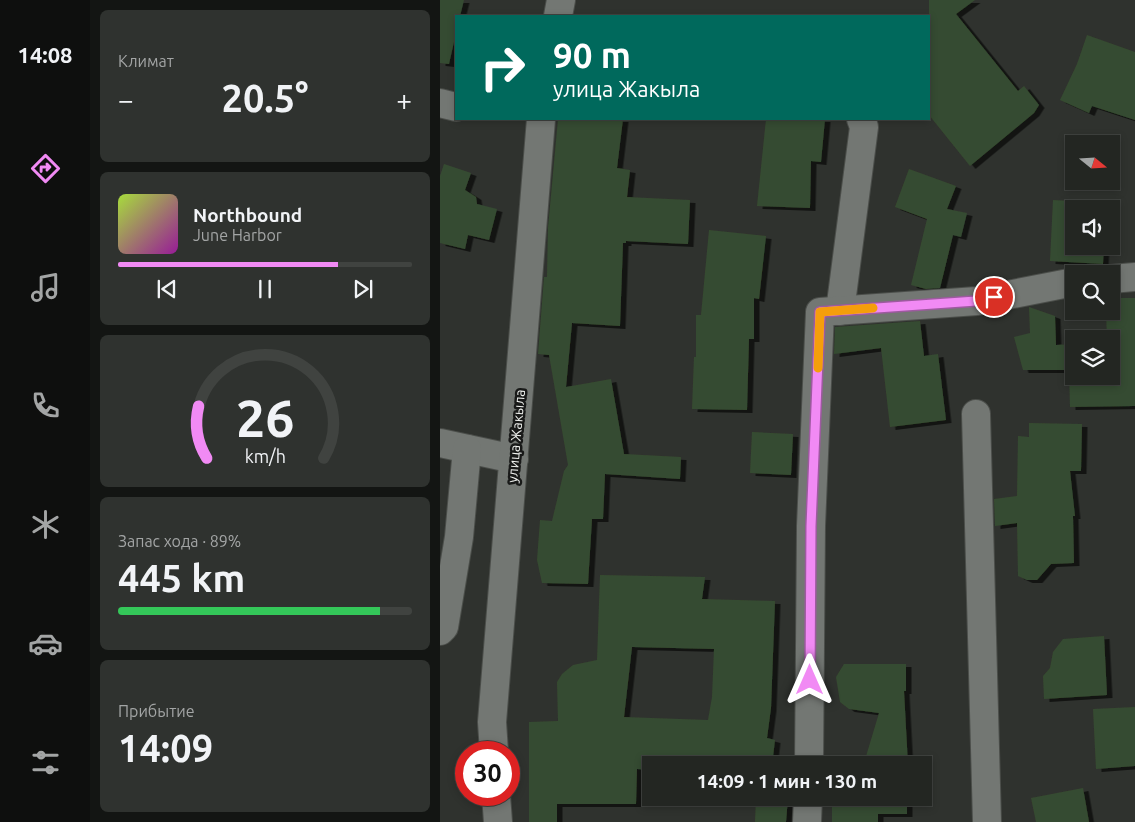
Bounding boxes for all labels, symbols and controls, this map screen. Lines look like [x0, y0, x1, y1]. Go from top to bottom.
icon: right [470, 35, 535, 100]
text: 90 m [553, 35, 631, 75]
text: 14:08 [17, 42, 73, 67]
text: Климат [118, 52, 174, 70]
text: улица Жакыла [553, 76, 700, 101]
text: 20.5° [221, 77, 309, 119]
text: − [118, 84, 134, 115]
text: + [396, 84, 412, 115]
north arrow [1065, 135, 1120, 190]
map controls [1065, 135, 1120, 385]
icon: directions [28, 151, 63, 186]
button: sound [1065, 200, 1120, 255]
text: Northbound [193, 204, 302, 226]
text: June Harbor [193, 226, 282, 244]
button: search [1065, 265, 1120, 320]
icon: music [28, 270, 63, 305]
icon: previous [153, 275, 181, 303]
icon: pause [251, 275, 279, 303]
icon: next [349, 275, 377, 303]
pin [973, 276, 1015, 318]
icon: arrive [980, 283, 1008, 311]
button: layers [1065, 330, 1120, 385]
icon: phone [28, 388, 63, 423]
text: 26 [236, 389, 294, 447]
street label: улица Жакыла [504, 389, 528, 483]
text: km/h [244, 446, 286, 466]
icon: climate [28, 507, 63, 542]
text: Запас хода · 89% [118, 532, 241, 550]
text: 445 km [118, 557, 245, 599]
icon: car [28, 626, 63, 661]
position arrow [783, 653, 835, 705]
text: Прибытие [118, 702, 195, 720]
text: 14:09 [118, 727, 213, 769]
speed limit sign: 30 [455, 741, 520, 806]
icon: filters [28, 745, 63, 780]
text: 14:09 · 1 мин · 130 m [697, 770, 877, 792]

